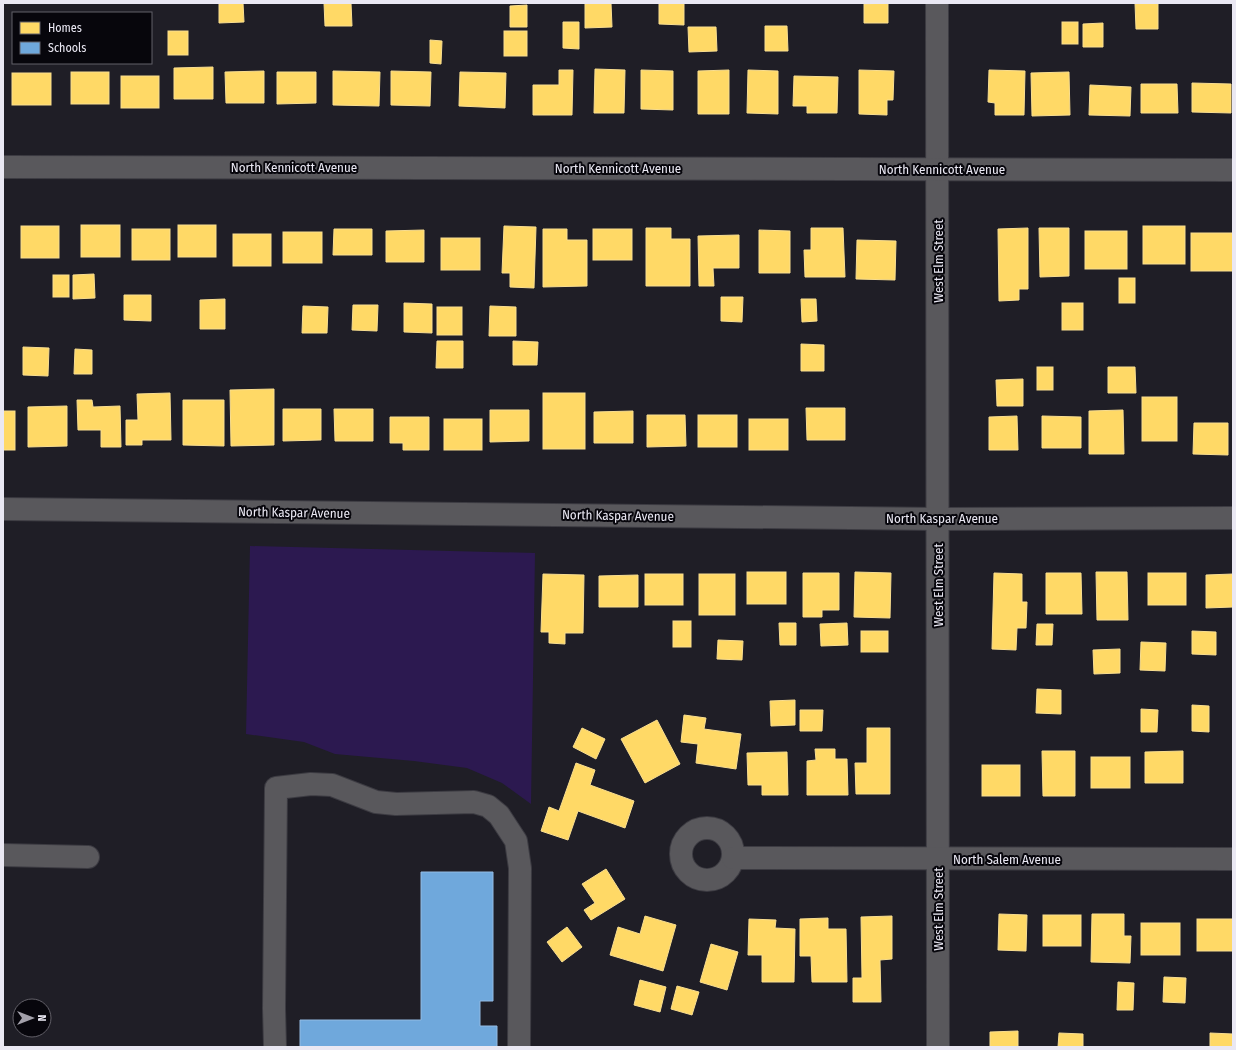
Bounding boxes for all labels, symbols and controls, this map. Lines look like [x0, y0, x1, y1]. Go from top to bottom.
legend [12, 12, 152, 64]
text: Homes [48, 21, 82, 35]
text: Schools [48, 41, 86, 55]
street label: North Kennicott Avenue [231, 160, 357, 175]
street label: North Kennicott Avenue [555, 161, 681, 176]
street label: North Kennicott Avenue [879, 162, 1005, 177]
street label: West Elm Street [931, 219, 946, 303]
street label: North Kaspar Avenue [238, 504, 350, 521]
street label: North Kaspar Avenue [562, 507, 674, 524]
street label: North Kaspar Avenue [886, 511, 998, 526]
street label: West Elm Street [931, 543, 946, 627]
street label: North Salem Avenue [953, 852, 1061, 867]
street label: West Elm Street [931, 867, 946, 951]
north arrow [12, 998, 52, 1038]
text: N [35, 1015, 48, 1021]

